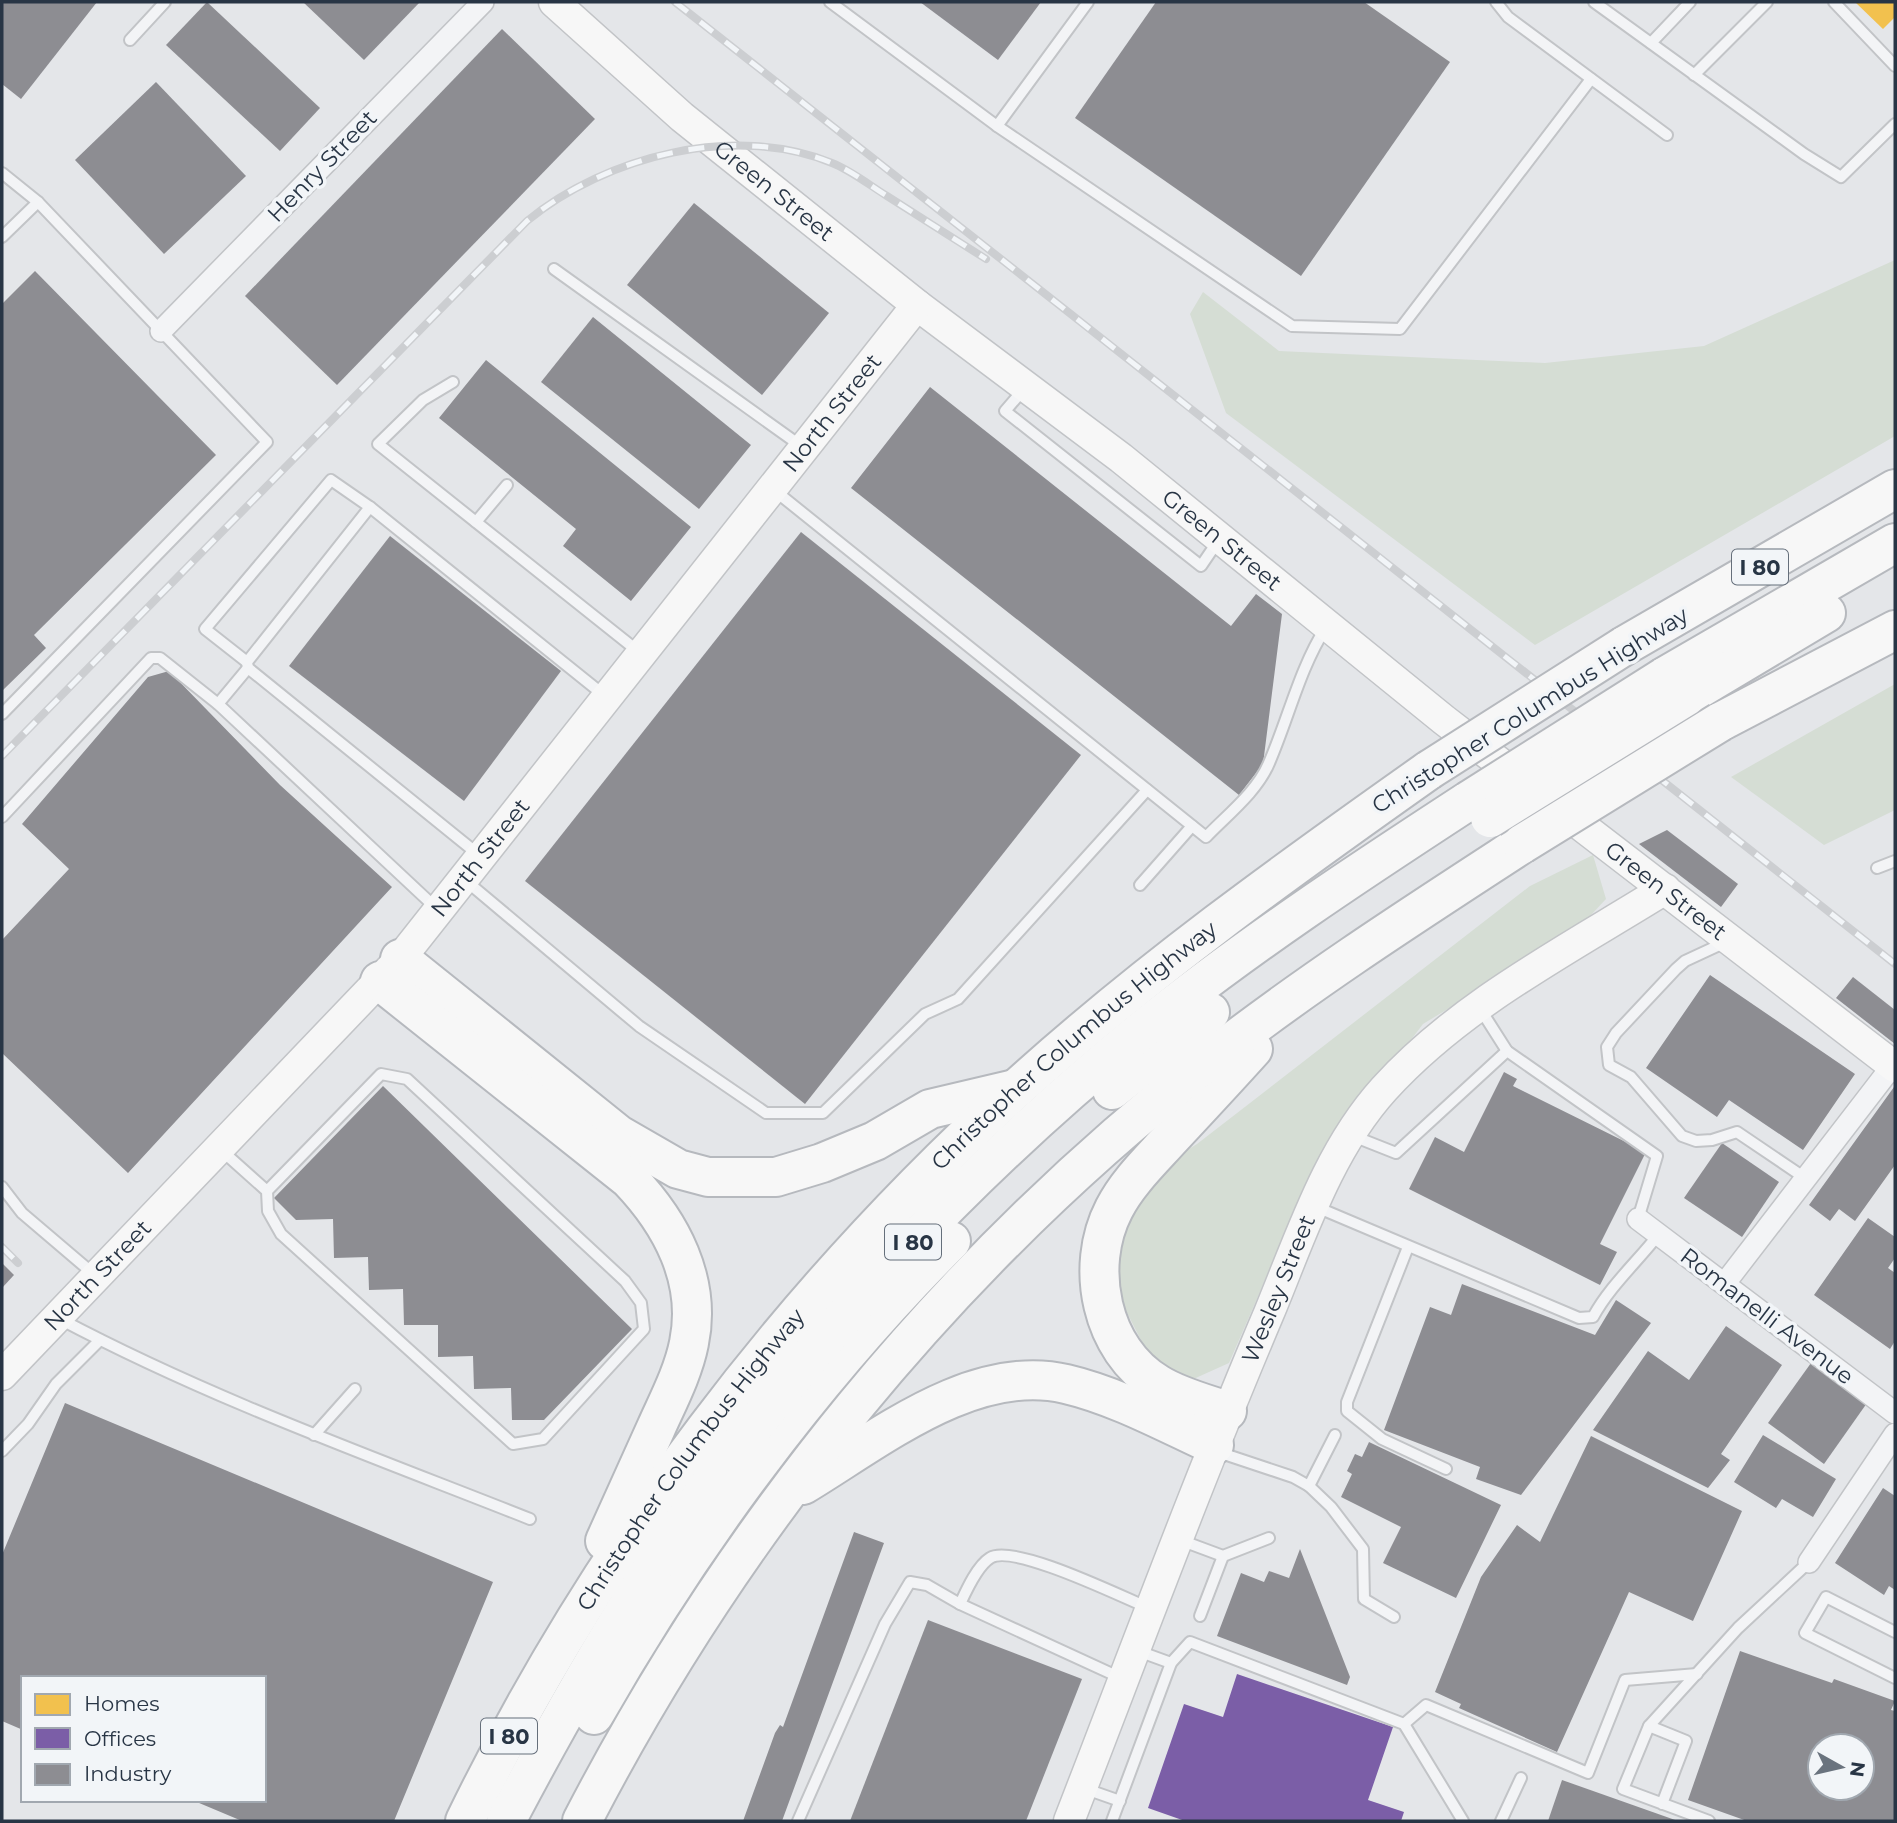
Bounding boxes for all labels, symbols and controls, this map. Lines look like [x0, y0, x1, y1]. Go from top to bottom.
street label: Henry Street [261, 104, 383, 228]
street label: Green Street [708, 134, 840, 247]
street label: North Street [776, 348, 887, 478]
street label: Green Street [1157, 483, 1287, 597]
road number: I 80 [1732, 550, 1788, 584]
street label: Christopher Columbus Highway [1367, 600, 1694, 819]
street label: North Street [425, 793, 536, 922]
street label: Green Street [1600, 835, 1732, 946]
street label: Christopher Columbus Highway [925, 915, 1223, 1176]
street label: Wesley Street [1236, 1210, 1321, 1367]
street label: North Street [38, 1214, 157, 1337]
road number: I 80 [885, 1224, 941, 1260]
street label: Romanelli Avenue [1675, 1242, 1859, 1390]
street label: Christopher Columbus Highway [571, 1302, 811, 1616]
legend [21, 1676, 266, 1802]
text: Homes [84, 1691, 159, 1716]
road number: I 80 [481, 1718, 537, 1754]
text: Offices [84, 1726, 156, 1751]
north arrow [1806, 1732, 1876, 1802]
text: N [1845, 1760, 1870, 1779]
text: Industry [84, 1761, 172, 1786]

